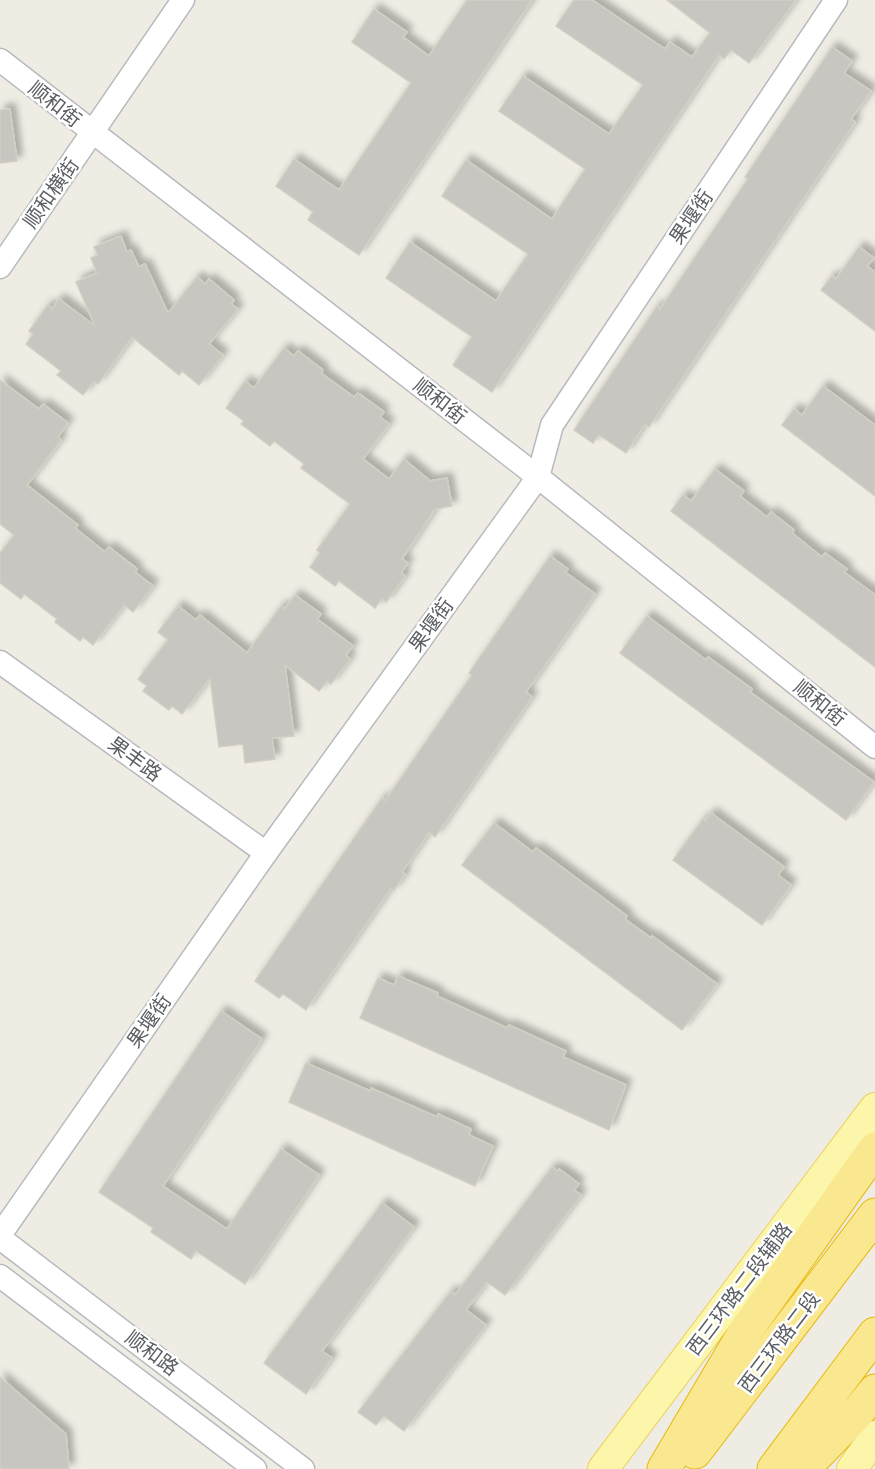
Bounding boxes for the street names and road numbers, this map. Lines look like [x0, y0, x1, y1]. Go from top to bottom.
street label: 顺和街 [23, 74, 87, 133]
street label: 顺和横街 [17, 152, 85, 233]
street label: 果堰街 [663, 184, 719, 249]
street label: 顺和街 [408, 371, 472, 430]
street label: 果堰街 [402, 593, 459, 657]
street label: 顺和街 [789, 673, 852, 732]
street label: 果丰路 [103, 730, 167, 787]
street label: 果堰街 [120, 988, 177, 1053]
street label: 西三环路二段辅路 [681, 1218, 797, 1360]
street label: 西三环路二段 [733, 1287, 825, 1397]
street label: 顺和路 [120, 1324, 184, 1381]

